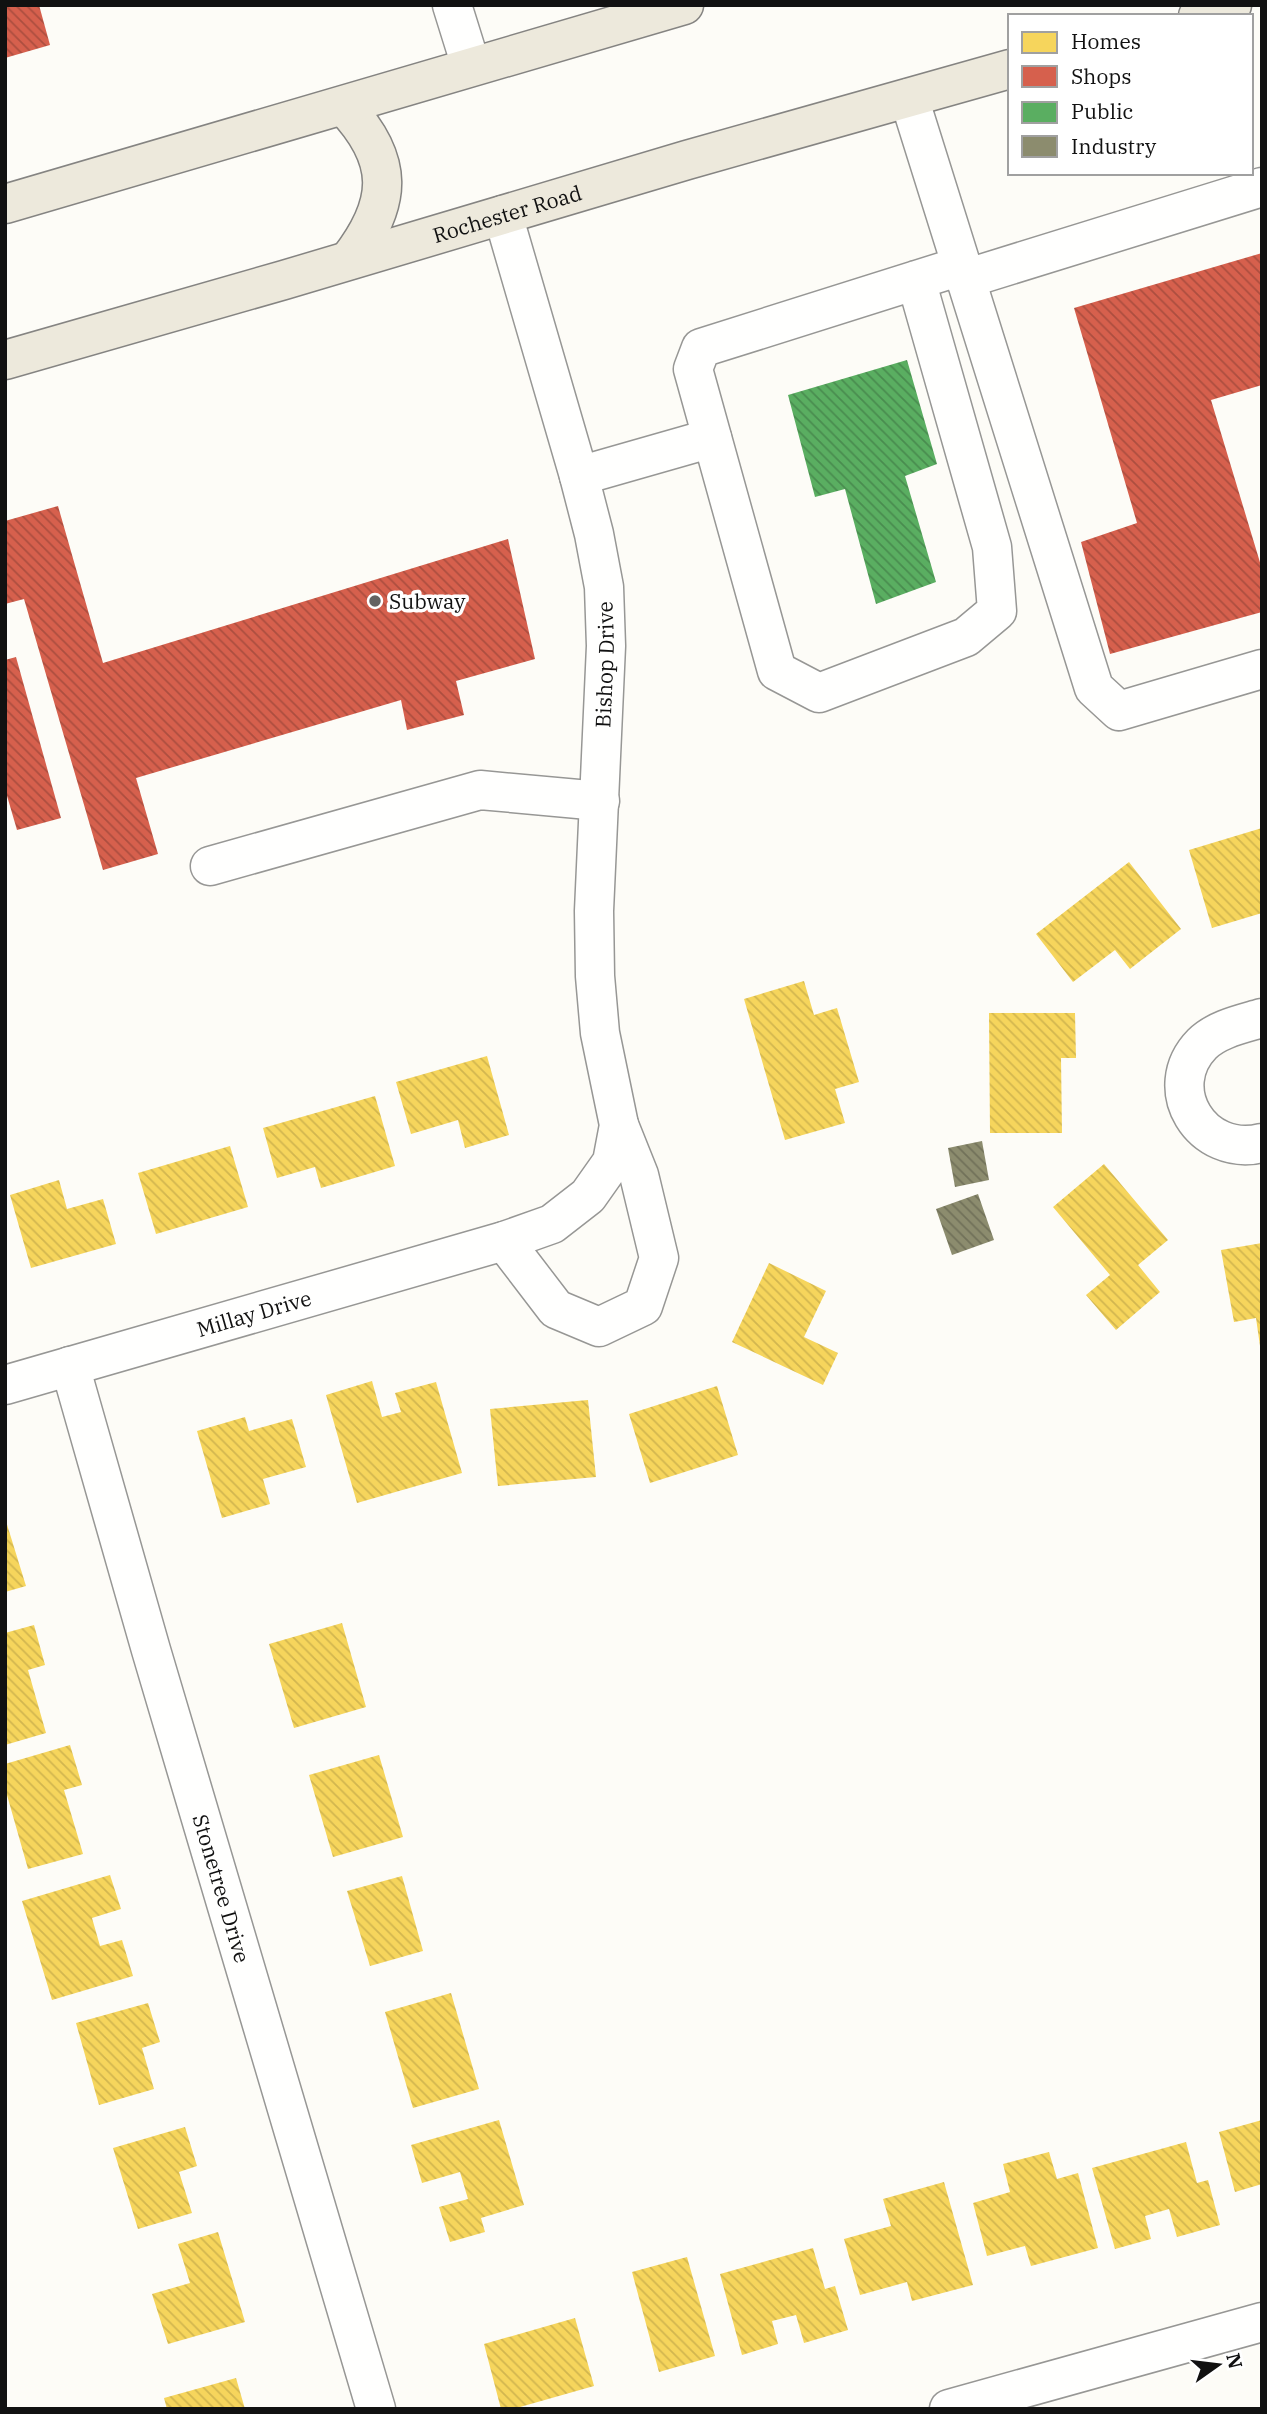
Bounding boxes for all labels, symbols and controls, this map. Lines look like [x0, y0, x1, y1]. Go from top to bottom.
legend [1008, 14, 1253, 175]
text: Homes [1071, 27, 1141, 55]
text: Shops [1071, 62, 1131, 90]
text: Public [1071, 97, 1133, 125]
text: Industry [1071, 132, 1157, 160]
street label: Rochester Road [429, 178, 585, 249]
place label: Subway [389, 587, 466, 615]
marker: Subway [367, 593, 383, 609]
street label: Bishop Drive [588, 601, 620, 729]
street label: Millay Drive [193, 1283, 314, 1343]
street label: Stonetree Drive [186, 1811, 257, 1966]
north arrow [1183, 2330, 1253, 2400]
text: N [1221, 2351, 1248, 2371]

